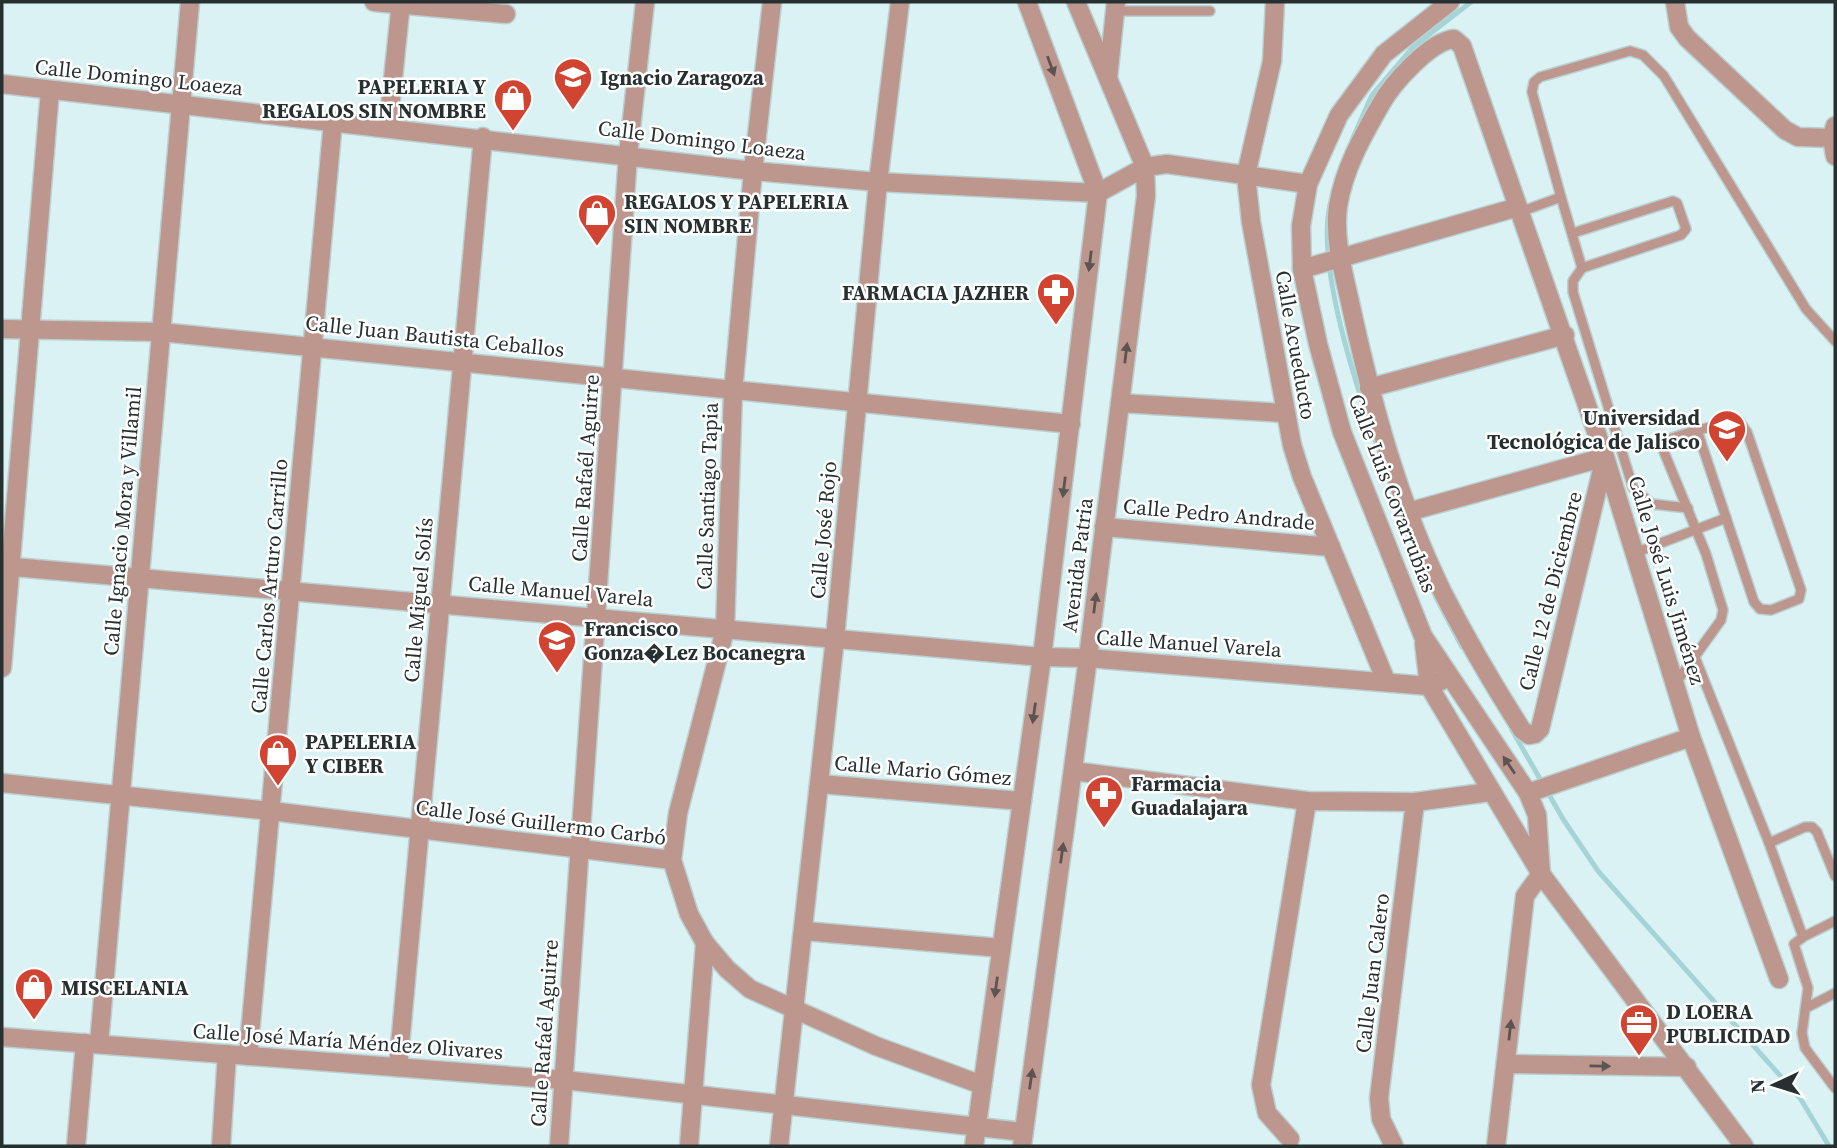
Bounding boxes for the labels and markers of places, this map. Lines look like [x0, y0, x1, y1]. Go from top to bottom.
school or university icon: Ignacio Zaragoza [552, 56, 594, 111]
place label: Ignacio Zaragoza [600, 63, 765, 92]
place label: PAPELERIA Y REGALOS SIN NOMBRE [262, 72, 487, 125]
shop icon: PAPELERIA Y REGALOS SIN NOMBRE [492, 77, 534, 132]
place label: REGALOS Y PAPELERIA SIN NOMBRE [624, 187, 849, 240]
shop icon: REGALOS Y PAPELERIA SIN NOMBRE [576, 192, 618, 247]
pharmacy icon: FARMACIA JAZHER [1035, 271, 1077, 326]
place label: FARMACIA JAZHER [842, 278, 1030, 307]
place label: Universidad Tecnológica de Jalisco [1487, 403, 1701, 456]
school or university icon: Universidad Tecnológica de Jalisco [1706, 408, 1748, 463]
place label: Francisco Gonza�Lez Bocanegra [584, 614, 806, 667]
school or university icon: Francisco Gonza�Lez Bocanegra [536, 619, 578, 674]
place label: PAPELERIA Y CIBER [305, 727, 416, 780]
shop icon: PAPELERIA Y CIBER [257, 732, 299, 787]
place label: Farmacia Guadalajara [1131, 769, 1249, 822]
pharmacy icon: Farmacia Guadalajara [1083, 774, 1125, 829]
shop icon: MISCELANIA [13, 966, 55, 1021]
place label: MISCELANIA [61, 973, 189, 1002]
place label: D LOERA PUBLICIDAD [1666, 997, 1791, 1050]
office icon: D LOERA PUBLICIDAD [1618, 1002, 1660, 1057]

